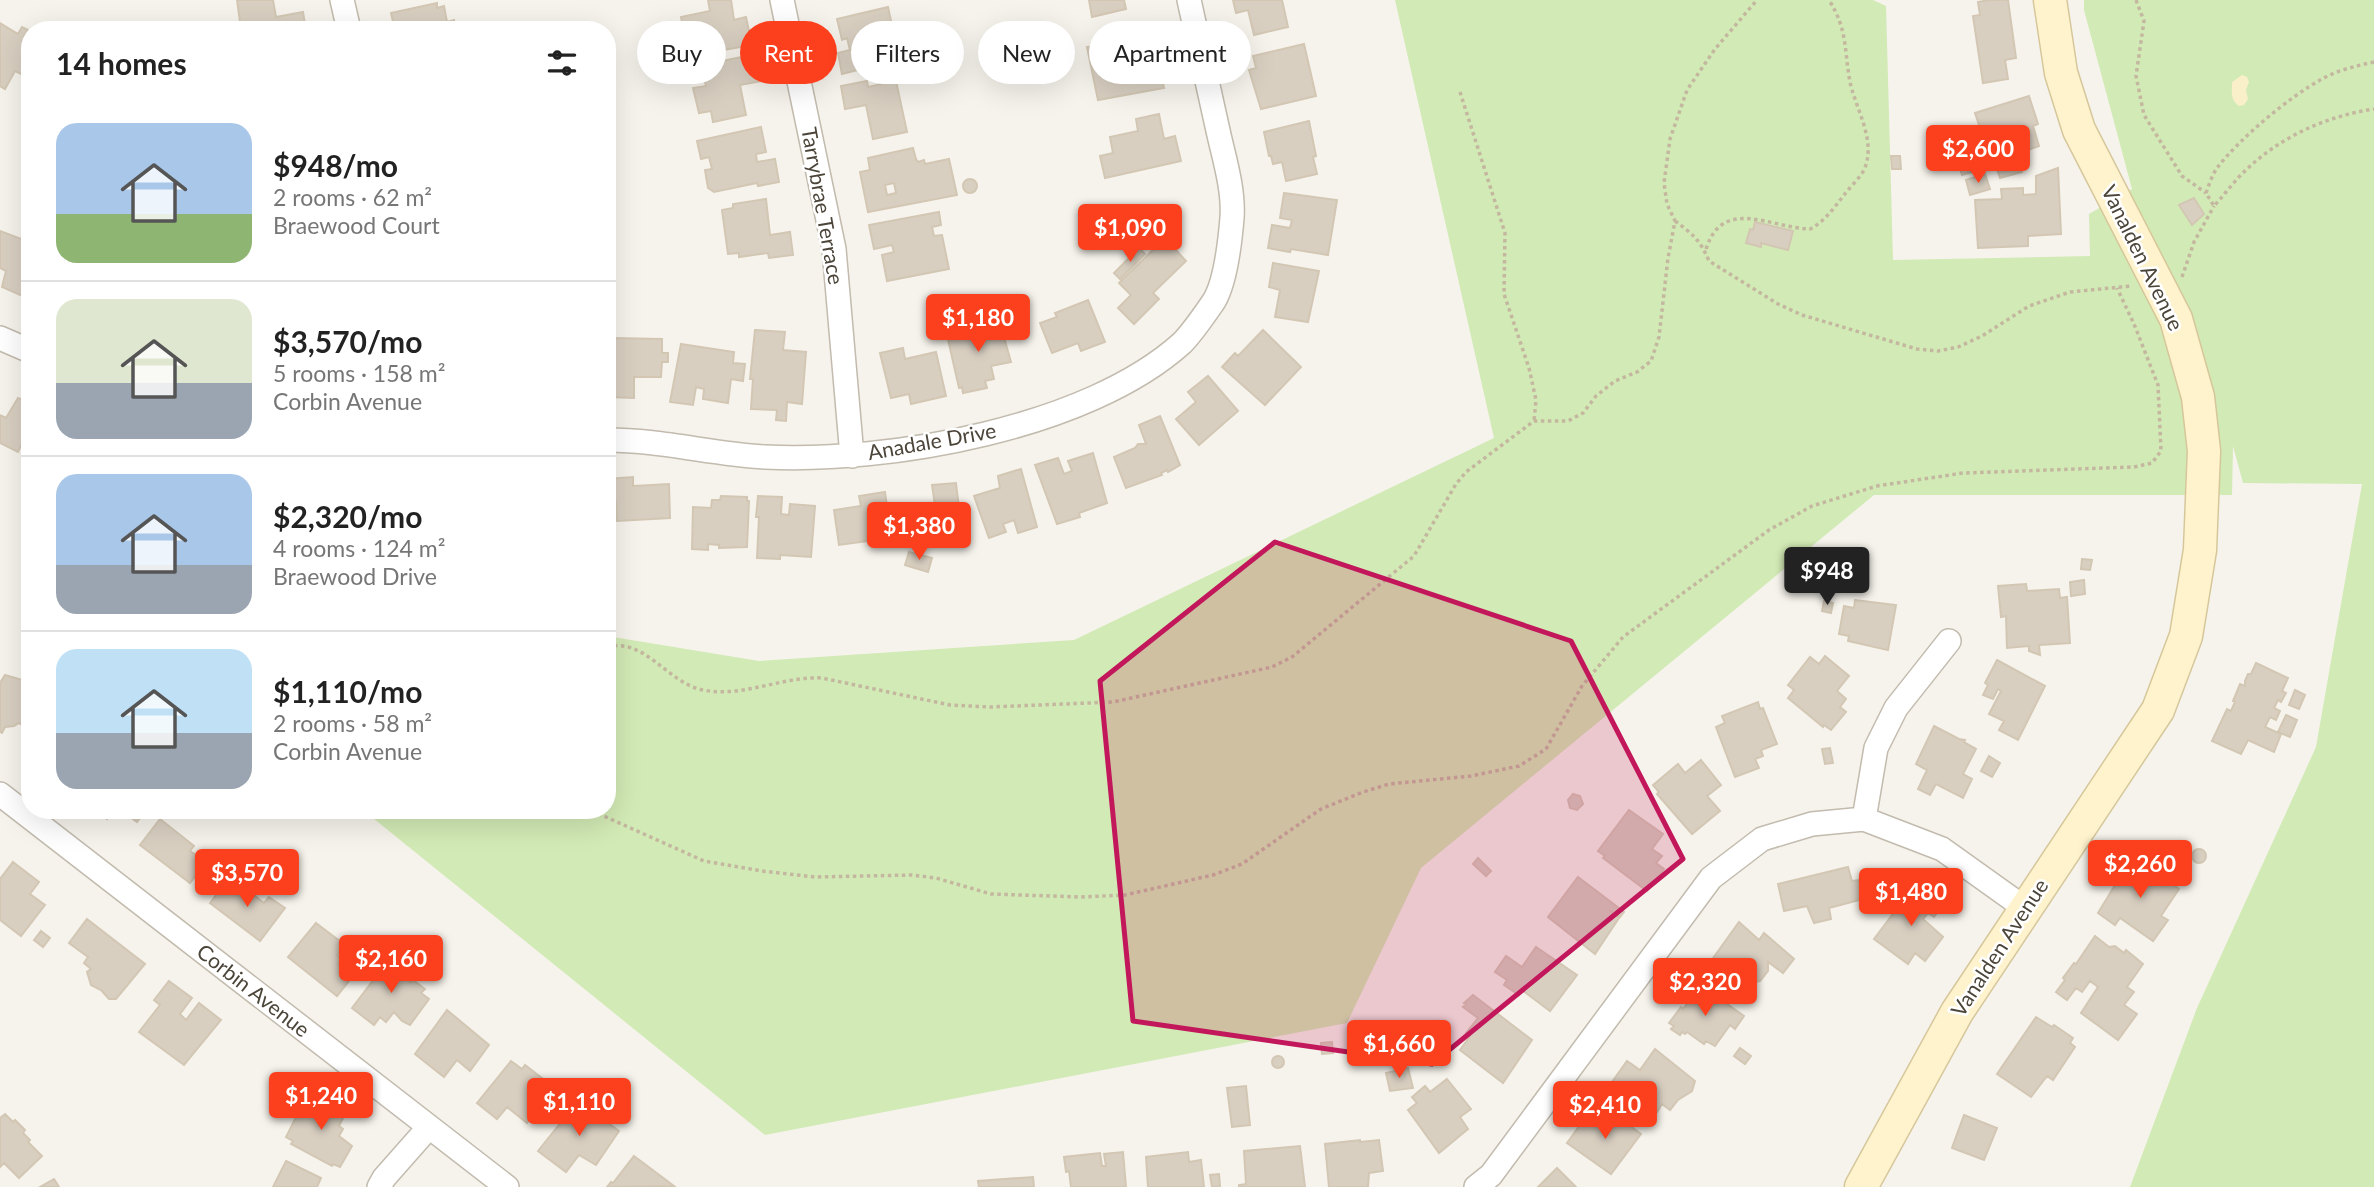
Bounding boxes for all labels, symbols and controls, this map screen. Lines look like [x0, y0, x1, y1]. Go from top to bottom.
chip: Buy [637, 21, 726, 84]
chip: Rent [740, 21, 837, 84]
chip: Filters [851, 21, 964, 84]
chip: New [978, 21, 1075, 84]
chip: Apartment [1089, 21, 1251, 84]
icon: filters [543, 44, 581, 82]
text: 14 homes [56, 45, 187, 81]
street label: Tarrybrae Terrace [797, 125, 850, 286]
pin: $2,600 [1921, 125, 2035, 185]
text: $2,600 [1942, 134, 2014, 162]
text: $948/mo [273, 147, 398, 183]
icon: home [112, 151, 196, 235]
street label: Vanalden Avenue [2097, 180, 2189, 334]
text: 2 rooms · 62 m² [273, 183, 432, 211]
pin: $1,090 [1073, 204, 1187, 264]
text: Braewood Court [273, 211, 440, 239]
text: $1,090 [1094, 213, 1166, 241]
pin: $1,180 [921, 294, 1035, 354]
text: $1,180 [942, 303, 1014, 331]
text: $3,570/mo [273, 323, 422, 359]
icon: home [112, 327, 196, 411]
text: 5 rooms · 158 m² [273, 359, 445, 387]
text: Corbin Avenue [273, 387, 422, 415]
street label: Anadale Drive [866, 417, 998, 464]
text: $2,320/mo [273, 498, 422, 534]
icon: home [112, 502, 196, 586]
pin: $1,380 [862, 503, 976, 562]
text: $1,380 [883, 511, 955, 539]
text: 4 rooms · 124 m² [273, 534, 445, 562]
pin: $948 [1786, 548, 1868, 607]
text: $948 [1800, 556, 1854, 584]
text: Braewood Drive [273, 562, 437, 590]
text: $1,110/mo [273, 673, 422, 709]
icon: home [112, 677, 196, 761]
text: 2 rooms · 58 m² [273, 709, 432, 737]
text: Corbin Avenue [273, 737, 422, 765]
pin: $2,260 [2083, 841, 2197, 900]
text: $2,260 [2104, 849, 2176, 877]
pin: $3,570 [190, 850, 304, 909]
text: $3,570 [211, 858, 283, 886]
pin: $1,480 [1854, 869, 1968, 928]
street label: Vanalden Avenue [1945, 874, 2053, 1021]
text: $1,480 [1875, 877, 1947, 905]
pin: $2,160 [334, 936, 448, 995]
street label: Corbin Avenue [193, 938, 315, 1042]
text: $2,160 [355, 944, 427, 972]
pin: $2,320 [1648, 958, 1762, 1018]
text: $2,320 [1669, 967, 1741, 995]
pin: $1,660 [1342, 1020, 1456, 1080]
text: $1,660 [1363, 1029, 1435, 1057]
pin: $1,240 [264, 1072, 378, 1132]
pin: $1,110 [522, 1078, 636, 1138]
text: $1,240 [285, 1081, 357, 1109]
pin: $2,410 [1548, 1082, 1662, 1141]
text: $1,110 [543, 1087, 615, 1115]
text: $2,410 [1569, 1090, 1641, 1118]

